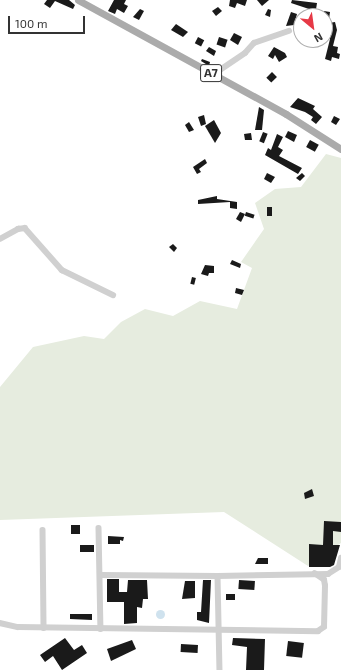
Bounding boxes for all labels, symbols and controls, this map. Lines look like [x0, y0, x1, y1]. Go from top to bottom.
scale bar [10, 8, 87, 34]
north arrow [293, 8, 333, 48]
text: 100 m [15, 16, 47, 30]
text: N [312, 30, 325, 46]
road number: A7 [200, 63, 222, 83]

